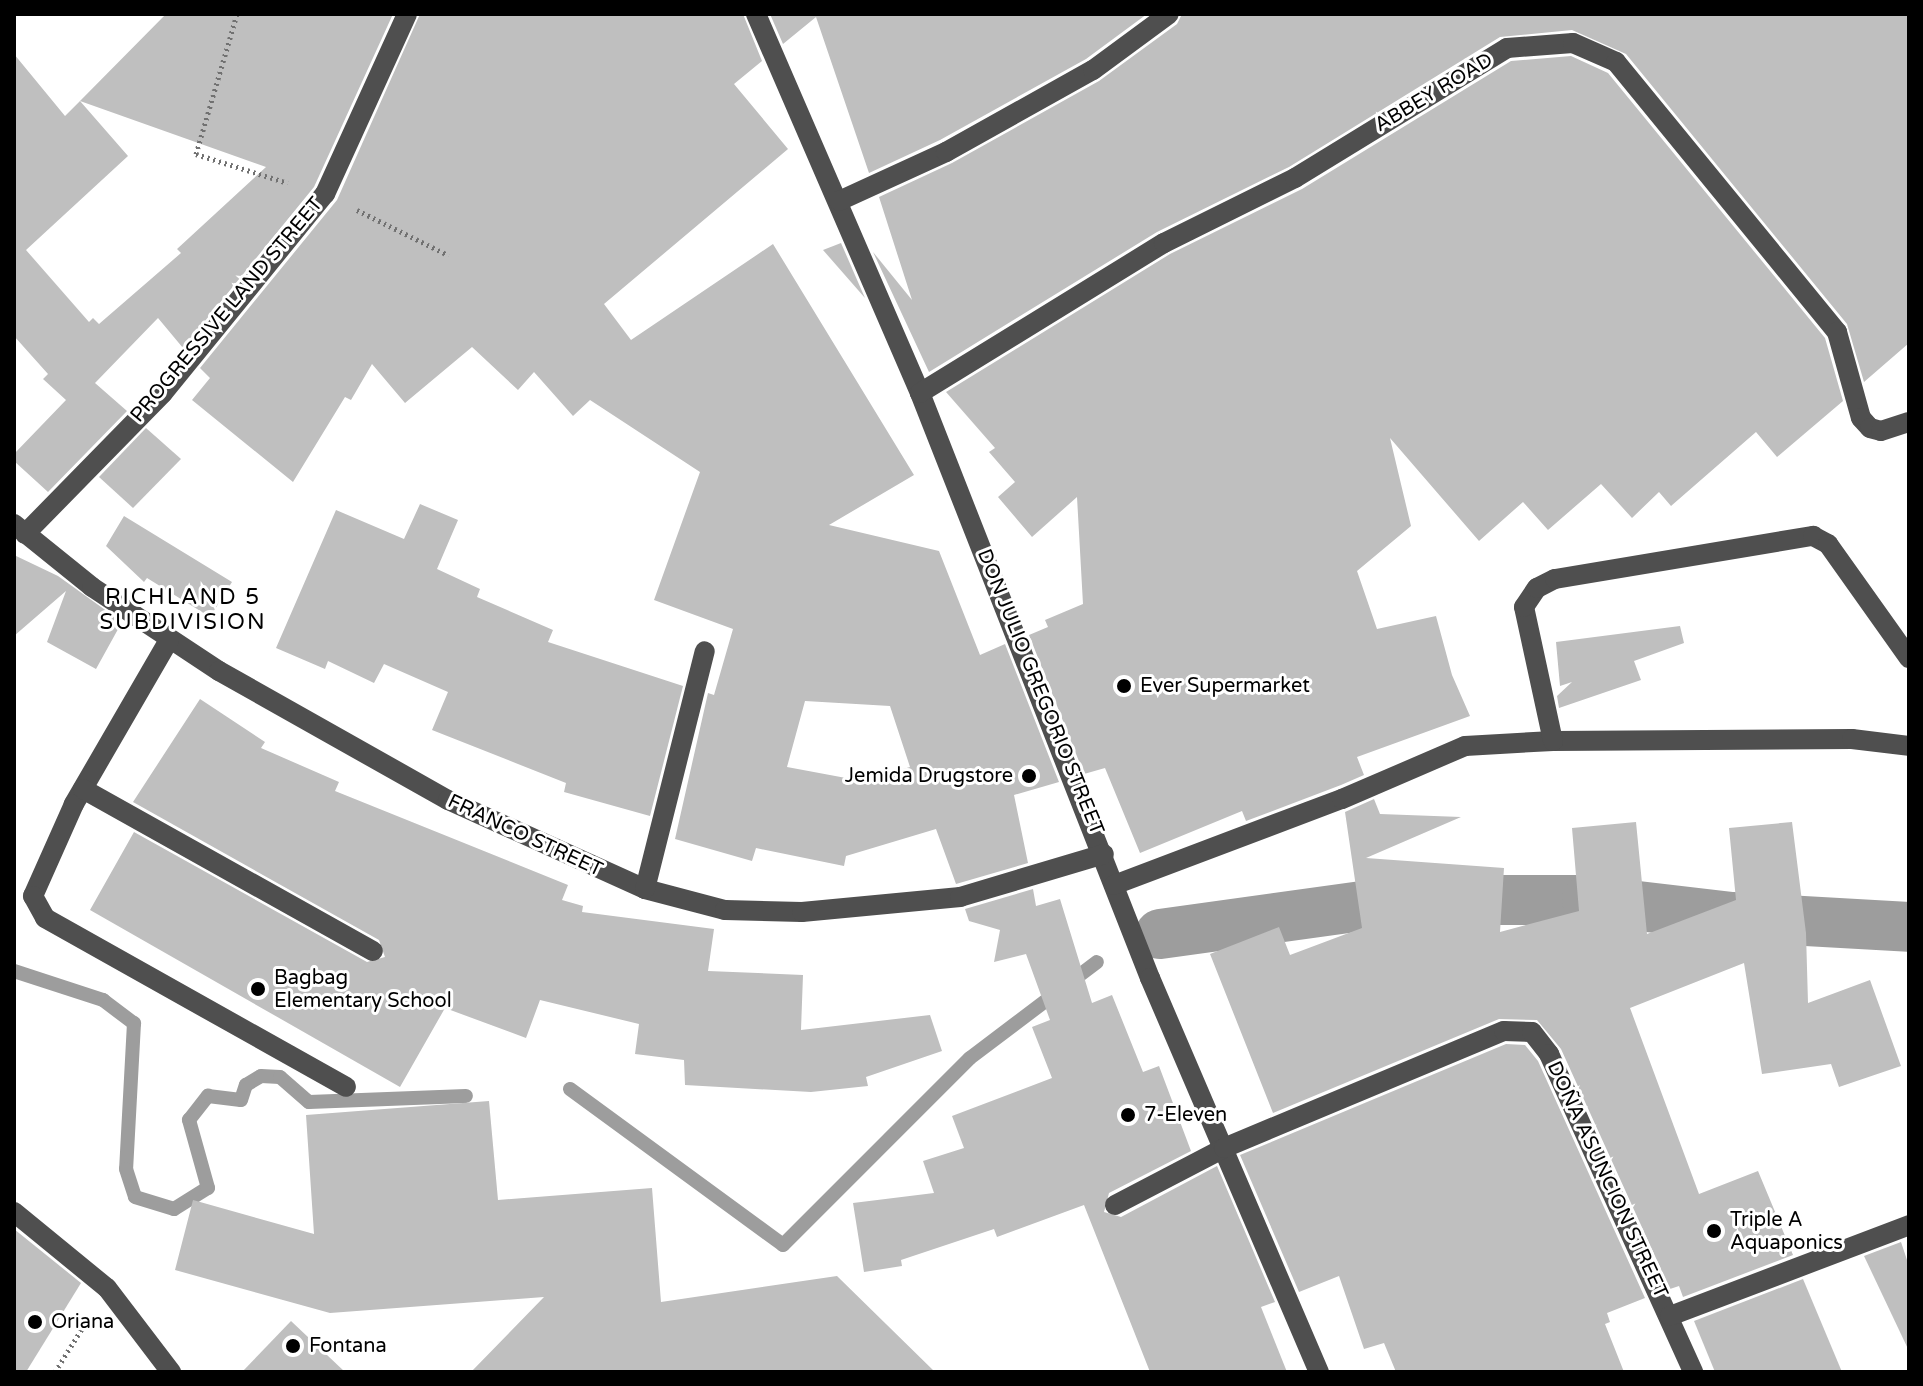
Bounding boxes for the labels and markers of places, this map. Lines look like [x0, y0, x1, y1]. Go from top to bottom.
place label: Ever Supermarket [1140, 674, 1310, 698]
marker: Ever Supermarket [1115, 677, 1133, 695]
place label: Jemida Drugstore [845, 764, 1013, 788]
marker: Jemida Drugstore [1020, 767, 1038, 785]
place label: Bagbag Elementary School [274, 966, 452, 1013]
marker: Bagbag Elementary School [249, 980, 267, 998]
place label: 7-Eleven [1144, 1103, 1227, 1127]
marker: 7-Eleven [1119, 1106, 1137, 1124]
place label: Triple A Aquaponics [1730, 1208, 1843, 1255]
marker: Triple A Aquaponics [1705, 1222, 1723, 1240]
place label: Oriana [51, 1310, 114, 1334]
marker: Oriana [26, 1313, 44, 1331]
place label: Fontana [309, 1334, 387, 1358]
marker: Fontana [284, 1337, 302, 1355]

